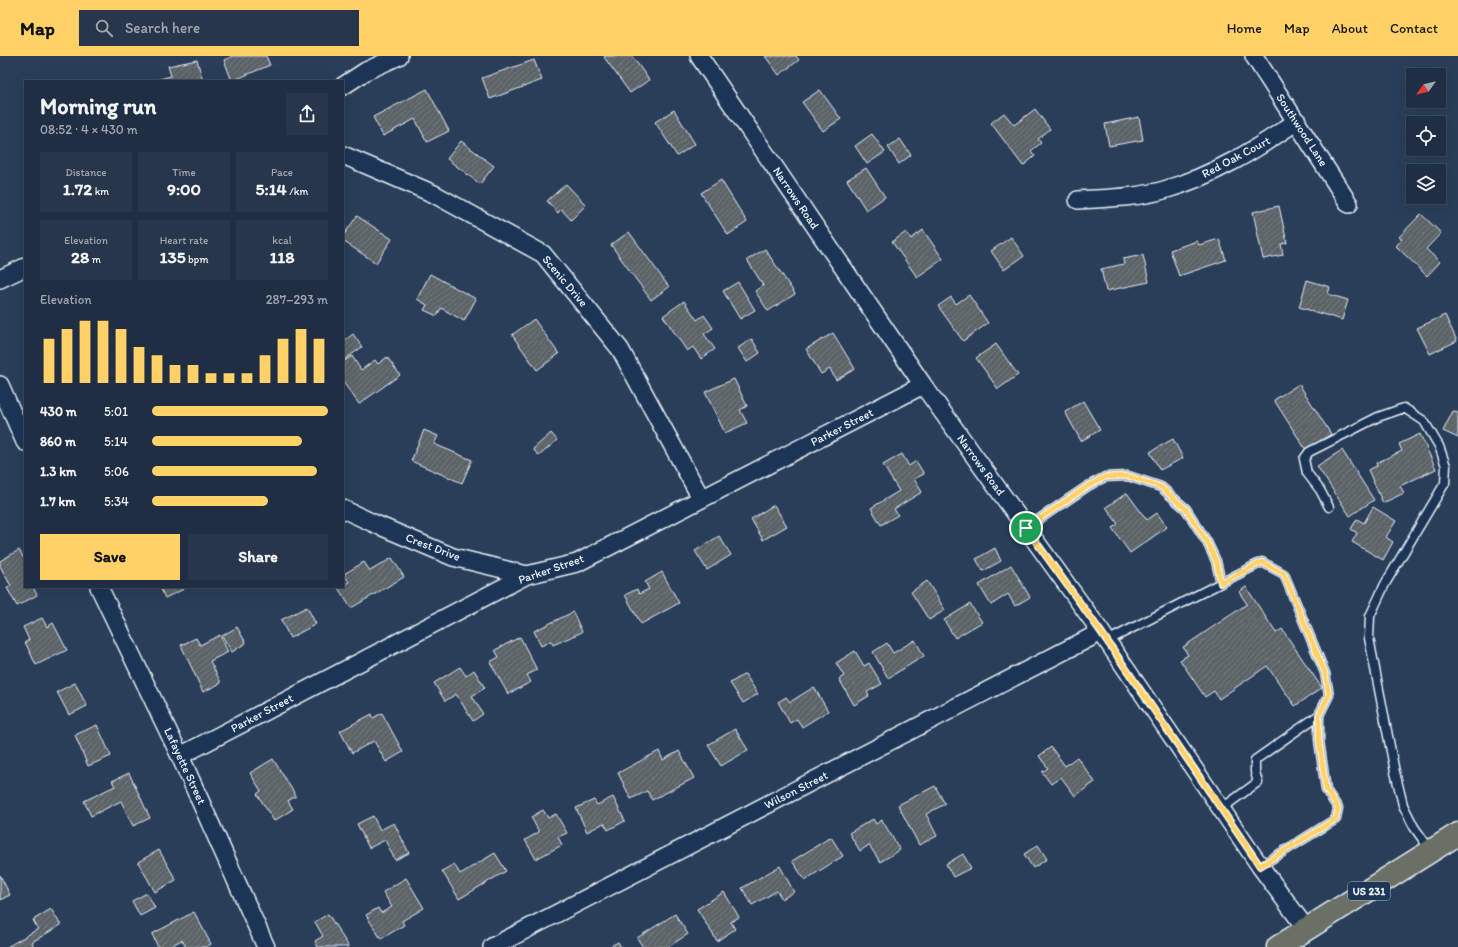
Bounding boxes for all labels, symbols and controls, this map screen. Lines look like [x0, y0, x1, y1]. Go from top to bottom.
search box [79, 10, 359, 46]
text: Map [20, 17, 55, 40]
icon: search [93, 17, 115, 39]
text: Search here [125, 19, 200, 37]
text: Home [1227, 20, 1262, 37]
text: Map [1284, 20, 1310, 37]
text: About [1332, 20, 1368, 37]
text: Contact [1390, 20, 1438, 37]
north arrow [1406, 68, 1446, 108]
map controls [1406, 68, 1446, 204]
street label: Southwood Lane [1273, 91, 1331, 169]
text: Morning run [40, 93, 156, 120]
button: share [286, 93, 328, 135]
button: locate [1406, 116, 1446, 156]
text: 08:52 · 4 × 430 m [40, 122, 138, 137]
street label: Red Oak Court [1199, 133, 1273, 181]
street label: Narrows Road [770, 164, 822, 232]
button: layers [1406, 164, 1446, 204]
text: Distance [65, 166, 107, 179]
text: Time [172, 166, 196, 179]
text: Pace [271, 166, 293, 179]
text: 1.72 [63, 179, 92, 199]
text: 9:00 [167, 179, 201, 199]
text: 5:14 [256, 179, 287, 199]
text: km [92, 185, 109, 198]
text: /km [287, 185, 308, 198]
text: Elevation [64, 234, 108, 247]
text: Heart rate [160, 234, 208, 247]
text: kcal [272, 234, 292, 247]
text: 28 [71, 247, 89, 267]
text: 135 [160, 247, 186, 267]
text: 118 [269, 247, 295, 267]
street label: Scenic Drive [539, 252, 591, 310]
text: m [89, 253, 101, 266]
text: bpm [186, 253, 208, 266]
text: Elevation [40, 292, 92, 307]
text: 287–293 m [266, 292, 328, 307]
text: 430 m [40, 404, 77, 419]
text: 5:01 [104, 404, 128, 419]
street label: Parker Street [808, 405, 876, 449]
street label: Narrows Road [954, 432, 1008, 499]
text: 860 m [40, 434, 76, 449]
text: 5:14 [104, 434, 128, 449]
text: 1.3 km [40, 464, 76, 479]
text: 5:06 [104, 464, 129, 479]
text: 1.7 km [40, 494, 76, 509]
text: 5:34 [104, 494, 129, 509]
pin [1009, 511, 1043, 545]
icon: arrive [1015, 517, 1037, 539]
street label: Crest Drive [404, 530, 463, 564]
button: Save [40, 534, 180, 580]
button: Share [188, 534, 328, 580]
street label: Parker Street [516, 551, 586, 587]
street label: Parker Street [228, 690, 296, 735]
street label: Lafayette Street [161, 725, 209, 807]
street label: Wilson Street [762, 768, 831, 812]
road number: US 231 [1348, 882, 1390, 900]

